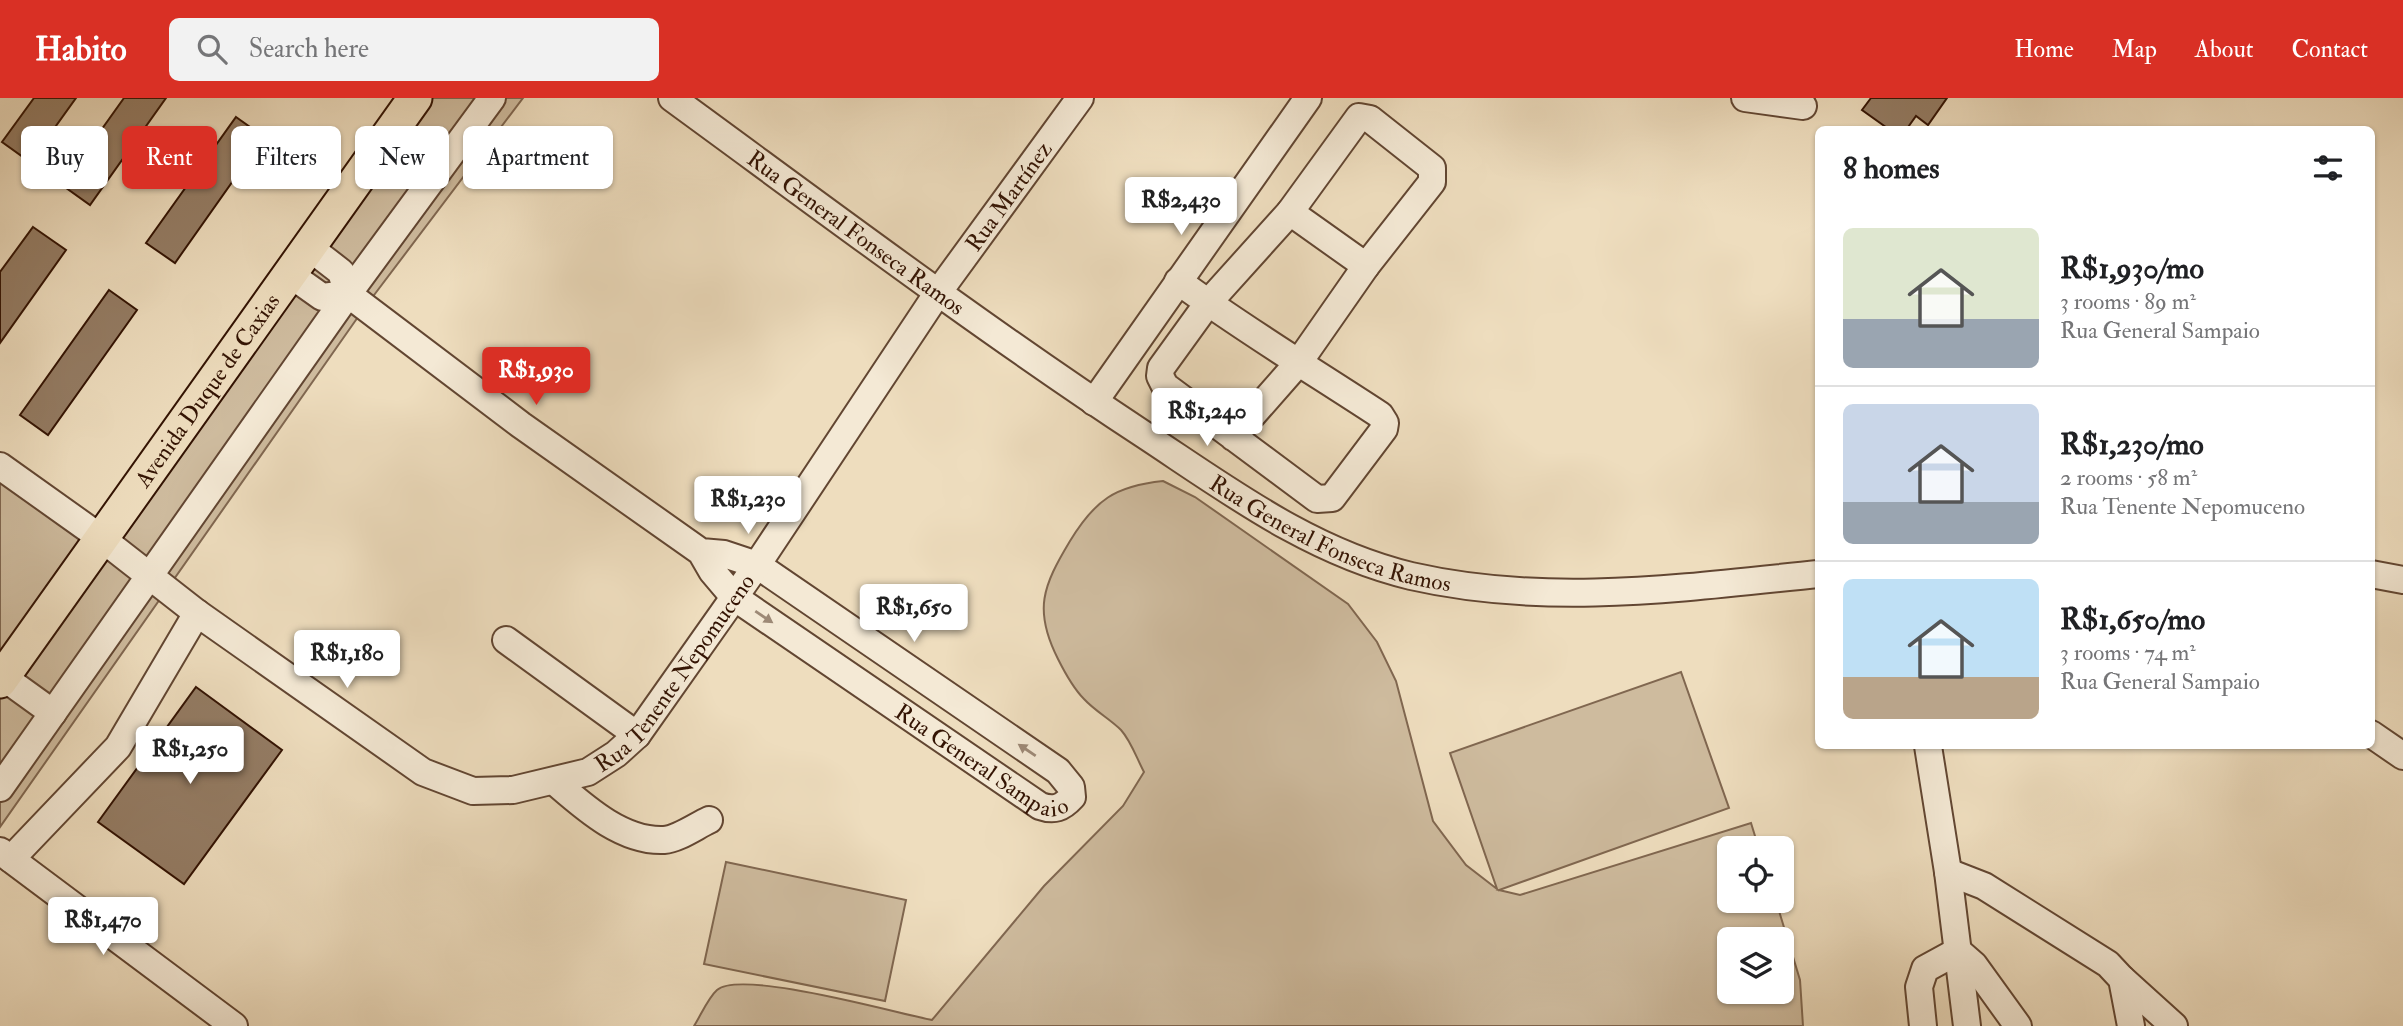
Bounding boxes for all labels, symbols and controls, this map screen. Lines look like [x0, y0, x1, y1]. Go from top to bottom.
search box [169, 18, 659, 81]
text: Habito [35, 29, 127, 70]
icon: search [193, 30, 231, 68]
text: Search here [249, 33, 369, 65]
text: Home [2014, 34, 2074, 65]
text: Map [2112, 34, 2157, 65]
text: About [2195, 34, 2254, 65]
text: Contact [2292, 34, 2368, 65]
chip: Buy [21, 126, 108, 189]
chip: Rent [122, 126, 217, 189]
chip: Filters [231, 126, 341, 189]
chip: New [355, 126, 449, 189]
chip: Apartment [463, 126, 613, 189]
street label: Rua Martínez [959, 136, 1058, 257]
street label: Rua General Fonseca Ramos [741, 144, 970, 322]
icon: filters [2309, 149, 2347, 187]
text: 8 homes [1843, 150, 1940, 187]
pin: R$2,430 [1116, 178, 1246, 237]
text: R$2,430 [1141, 185, 1221, 214]
text: R$1,930/mo [2060, 250, 2204, 287]
icon: home [1899, 256, 1983, 340]
text: 3 rooms · 89 m² [2060, 287, 2196, 316]
street label: Avenida Duque de Caxias [128, 288, 286, 494]
text: Rua General Sampaio [2060, 316, 2260, 345]
pin: R$1,930 [471, 348, 601, 407]
text: R$1,930 [498, 355, 574, 384]
pin: R$1,240 [1142, 388, 1272, 448]
text: R$1,240 [1167, 396, 1247, 425]
text: R$1,230/mo [2060, 426, 2204, 463]
icon: home [1899, 432, 1983, 516]
text: 2 rooms · 58 m² [2060, 463, 2197, 492]
street label: Rua General Fonseca Ramos [1204, 468, 1453, 599]
pin: R$1,230 [683, 476, 813, 536]
text: R$1,230 [710, 484, 786, 513]
text: Rua Tenente Nepomuceno [2060, 492, 2305, 521]
street label: Rua Tenente Nepomuceno [589, 568, 761, 779]
pin: R$1,650 [849, 584, 979, 644]
text: R$1,650 [876, 592, 952, 621]
text: R$1,650/mo [2060, 601, 2205, 638]
icon: home [1899, 607, 1983, 691]
one-way arrow [755, 611, 774, 624]
pin: R$1,180 [282, 630, 412, 690]
text: R$1,180 [310, 638, 384, 667]
text: 3 rooms · 74 m² [2060, 638, 2196, 667]
text: Rua General Sampaio [2060, 667, 2260, 696]
street label: Rua General Sampaio [889, 697, 1074, 823]
pin: R$1,250 [125, 726, 255, 786]
text: R$1,250 [152, 734, 228, 763]
one-way arrow [1018, 743, 1036, 757]
map controls [1717, 836, 1794, 1004]
button: locate [1717, 836, 1794, 913]
pin: R$1,470 [38, 898, 168, 957]
text: R$1,470 [64, 905, 142, 934]
button: layers [1717, 927, 1794, 1004]

